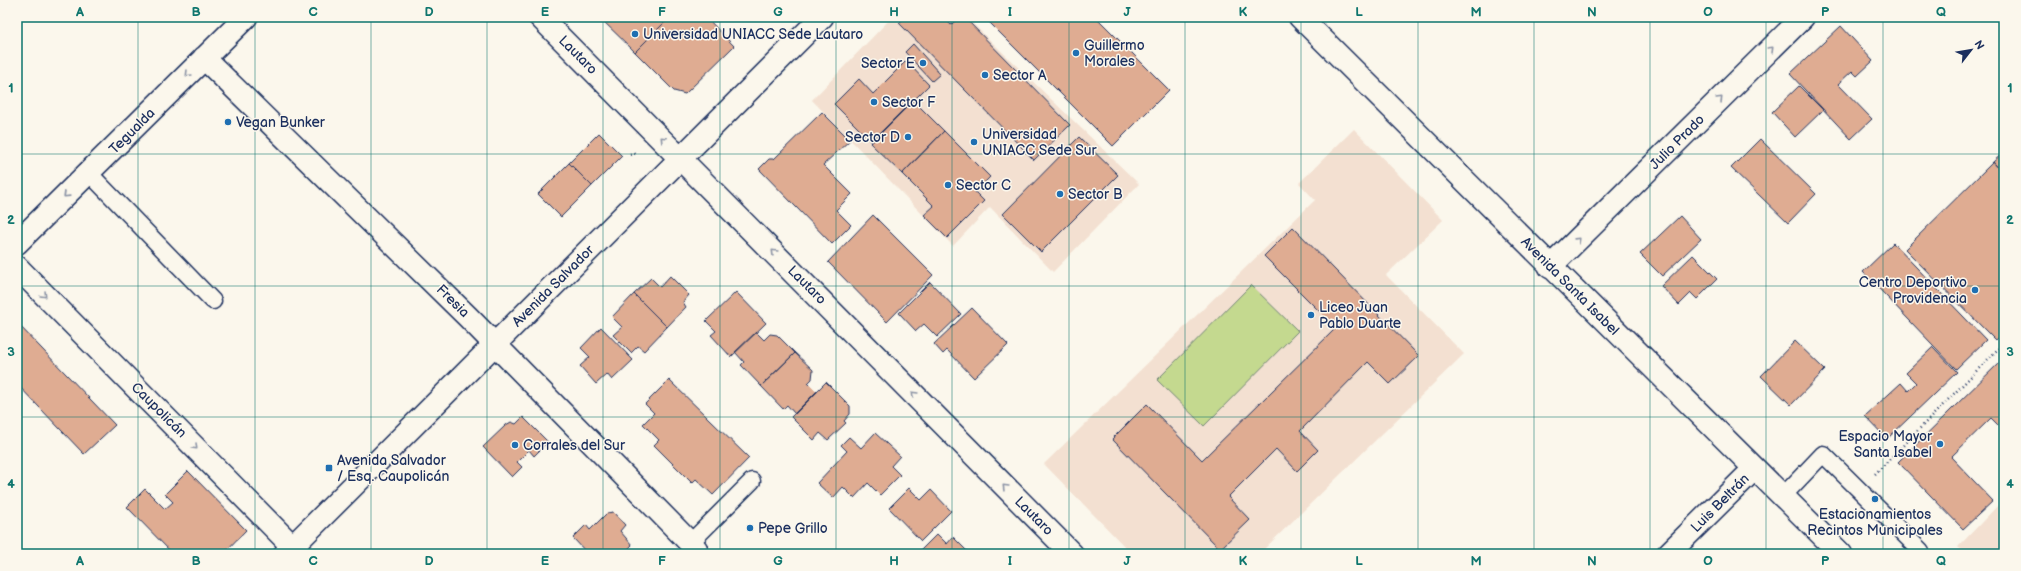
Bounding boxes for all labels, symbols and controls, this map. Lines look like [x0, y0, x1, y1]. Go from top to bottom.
text: A [75, 4, 84, 20]
text: B [191, 4, 201, 20]
text: C [308, 4, 318, 20]
text: D [424, 4, 434, 20]
text: E [541, 4, 550, 20]
text: F [658, 4, 666, 20]
text: G [773, 4, 783, 20]
text: H [889, 4, 899, 20]
text: I [1008, 4, 1012, 20]
text: J [1123, 4, 1131, 20]
text: K [1239, 4, 1248, 20]
text: L [1355, 4, 1363, 20]
text: M [1470, 4, 1482, 20]
text: N [1587, 4, 1597, 20]
text: O [1703, 4, 1713, 20]
text: P [1821, 4, 1830, 20]
text: Q [1936, 4, 1946, 20]
place label: Universidad UNIACC Sede Lautaro [643, 26, 863, 43]
marker: Universidad UNIACC Sede Lautaro [630, 29, 640, 39]
north arrow [1951, 30, 1991, 70]
street label: Lautaro [555, 32, 601, 78]
place label: Guillermo Morales [1084, 37, 1145, 70]
text: N [1971, 38, 1987, 52]
one-way arrow [1766, 46, 1774, 54]
marker: Guillermo Morales [1071, 48, 1081, 58]
place label: Sector E [861, 55, 915, 72]
marker: Sector E [918, 58, 928, 68]
place label: Sector A [993, 67, 1047, 84]
one-way arrow [185, 69, 193, 77]
marker: Sector A [980, 70, 990, 80]
text: 1 [8, 80, 14, 96]
text: 1 [2007, 80, 2013, 96]
place label: Sector F [882, 94, 936, 111]
one-way arrow [1715, 96, 1723, 104]
marker: Sector F [869, 97, 879, 107]
street label: Tegualda [105, 104, 159, 158]
street label: Julio Prado [1646, 111, 1708, 173]
place label: Vegan Bunker [236, 114, 326, 131]
marker: Vegan Bunker [223, 117, 233, 127]
place label: Universidad UNIACC Sede Sur [982, 126, 1098, 159]
place label: Sector D [845, 129, 900, 146]
marker: Sector D [903, 132, 913, 142]
one-way arrow [660, 136, 667, 144]
marker: Universidad UNIACC Sede Sur [969, 137, 979, 147]
place label: Sector C [956, 177, 1011, 194]
marker: Sector C [943, 180, 953, 190]
place label: Sector B [1068, 186, 1123, 203]
marker: Sector B [1055, 189, 1065, 199]
one-way arrow [63, 190, 71, 198]
text: 2 [7, 212, 15, 228]
text: 2 [2006, 212, 2014, 228]
street label: Avenida Santa Isabel [1517, 233, 1623, 339]
one-way arrow [1573, 237, 1581, 245]
street label: Avenida Salvador [509, 241, 598, 330]
one-way arrow [771, 249, 779, 257]
street label: Lautaro [784, 262, 830, 308]
place label: Centro Deportivo Providencia [1859, 274, 1967, 307]
street label: Fresia [433, 281, 473, 321]
marker: Centro Deportivo Providencia [1970, 285, 1980, 295]
one-way arrow [40, 290, 47, 297]
place label: Liceo Juan Pablo Duarte [1319, 299, 1401, 332]
marker: Liceo Juan Pablo Duarte [1306, 310, 1316, 320]
text: 3 [7, 344, 15, 360]
text: 3 [2006, 344, 2014, 360]
street label: Caupolicán [128, 379, 190, 441]
one-way arrow [911, 391, 919, 399]
place label: Espacio Mayor Santa Isabel [1838, 428, 1933, 461]
place label: Corrales del Sur [523, 437, 626, 454]
marker: Espacio Mayor Santa Isabel [1935, 439, 1945, 449]
marker: Corrales del Sur [510, 440, 520, 450]
one-way arrow [190, 442, 198, 450]
place label: Avenida Salvador / Esq. Caupolicán [337, 452, 449, 485]
marker: Avenida Salvador / Esq. Caupolicán [324, 463, 334, 473]
street label: Luis Beltrán [1687, 470, 1753, 536]
text: 4 [7, 476, 15, 492]
text: 4 [2006, 476, 2014, 492]
one-way arrow [1002, 484, 1010, 492]
street label: Lautaro [1011, 493, 1057, 539]
marker: Estacionamientos Recintos Municipales [1870, 494, 1880, 504]
place label: Estacionamientos Recintos Municipales [1807, 506, 1943, 539]
place label: Pepe Grillo [758, 520, 828, 537]
marker: Pepe Grillo [745, 523, 755, 533]
text: A [75, 553, 84, 569]
text: B [191, 553, 201, 569]
text: C [308, 553, 318, 569]
text: D [424, 553, 434, 569]
text: E [541, 553, 550, 569]
text: F [658, 553, 666, 569]
text: G [773, 553, 783, 569]
text: H [889, 553, 899, 569]
text: I [1008, 553, 1012, 569]
text: J [1123, 553, 1131, 569]
text: K [1239, 553, 1248, 569]
text: L [1355, 553, 1363, 569]
text: M [1470, 553, 1482, 569]
text: N [1587, 553, 1597, 569]
text: O [1703, 553, 1713, 569]
text: P [1821, 553, 1830, 569]
text: Q [1936, 553, 1946, 569]

